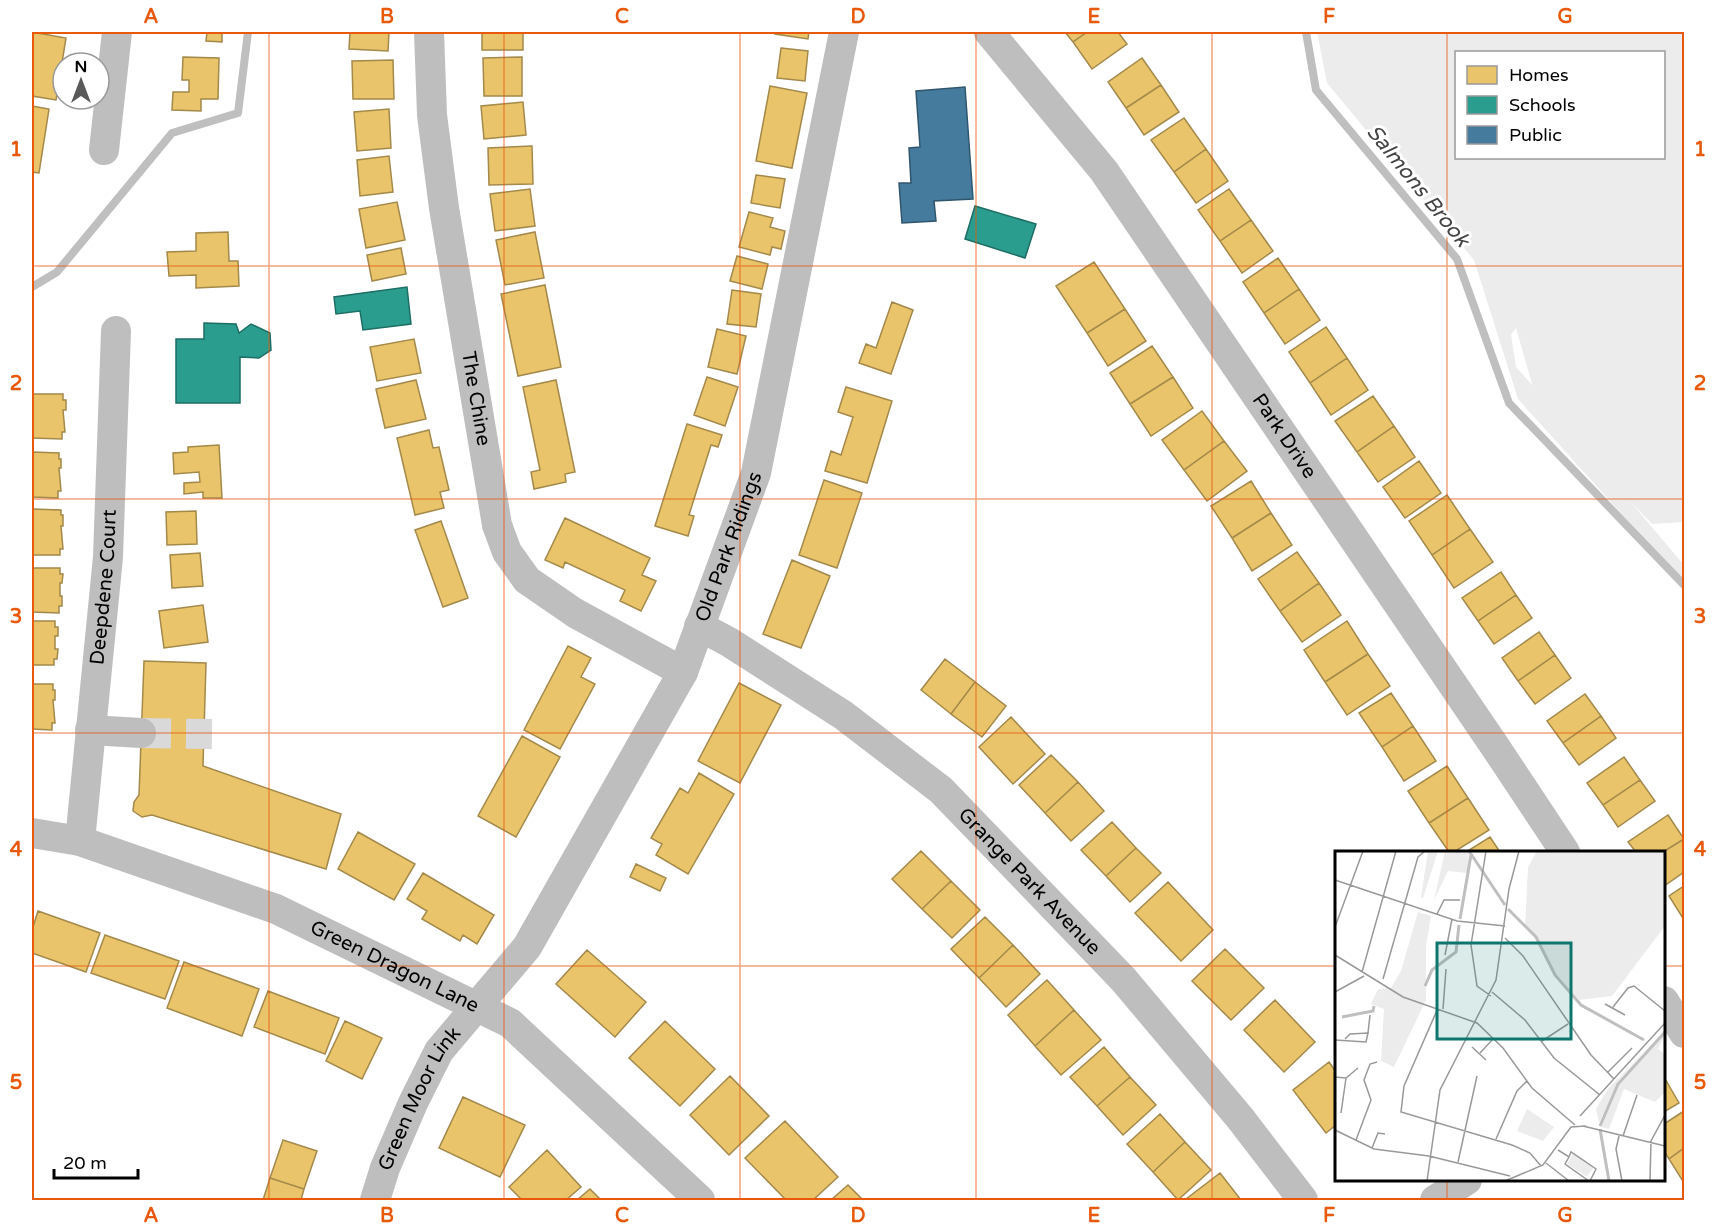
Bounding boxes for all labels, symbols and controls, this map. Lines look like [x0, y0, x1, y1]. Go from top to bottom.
text: A [144, 5, 159, 29]
text: B [380, 5, 394, 29]
text: C [615, 5, 629, 29]
text: D [850, 5, 866, 29]
text: E [1088, 5, 1101, 29]
text: F [1323, 5, 1335, 29]
text: G [1557, 5, 1573, 29]
north arrow [51, 51, 111, 111]
legend [1455, 51, 1665, 159]
text: N [75, 57, 87, 77]
text: Homes [1509, 64, 1569, 86]
text: Schools [1509, 94, 1576, 116]
water label: Salmons Brook [1361, 120, 1476, 253]
text: Public [1509, 124, 1562, 146]
text: 1 [10, 138, 22, 162]
text: 1 [1694, 138, 1706, 162]
street label: The Chine [456, 350, 496, 448]
text: 2 [10, 372, 22, 396]
text: 2 [1694, 372, 1706, 396]
street label: Park Drive [1247, 389, 1321, 483]
street label: Old Park Ridings [690, 469, 767, 625]
street label: Deepdene Court [85, 509, 122, 666]
text: 3 [10, 605, 22, 629]
text: 3 [1694, 605, 1706, 629]
street label: Grange Park Avenue [953, 803, 1106, 960]
text: 4 [10, 838, 23, 862]
text: 4 [1694, 838, 1707, 862]
inset map [1335, 851, 1665, 1181]
street label: Green Dragon Lane [306, 915, 483, 1018]
street label: Green Moor Link [373, 1022, 466, 1174]
text: 5 [10, 1071, 22, 1095]
text: 5 [1694, 1071, 1706, 1095]
scale bar [54, 1142, 138, 1180]
text: 20 m [63, 1152, 107, 1174]
text: A [144, 1204, 159, 1228]
text: B [380, 1204, 394, 1228]
text: C [615, 1204, 629, 1228]
text: D [850, 1204, 866, 1228]
text: E [1088, 1204, 1101, 1228]
text: F [1323, 1204, 1335, 1228]
text: G [1557, 1204, 1573, 1228]

